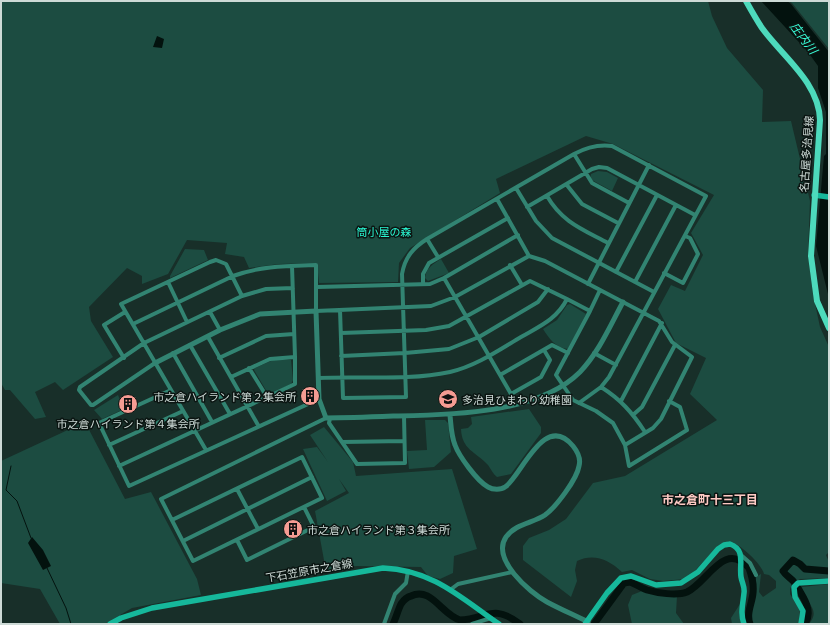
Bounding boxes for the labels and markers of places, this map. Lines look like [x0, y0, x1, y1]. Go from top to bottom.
building icon: 市之倉ハイランド第２集会所 [299, 385, 321, 407]
school or university icon: 多治見ひまわり幼稚園 [437, 388, 459, 410]
place label: 市之倉ハイランド第２集会所 [153, 389, 297, 404]
place label: 多治見ひまわり幼稚園 [462, 392, 572, 407]
building icon: 市之倉ハイランド第４集会所 [117, 393, 139, 415]
place label: 市之倉ハイランド第４集会所 [57, 416, 200, 431]
building icon: 市之倉ハイランド第３集会所 [282, 518, 304, 540]
place label: 市之倉ハイランド第３集会所 [307, 522, 451, 537]

